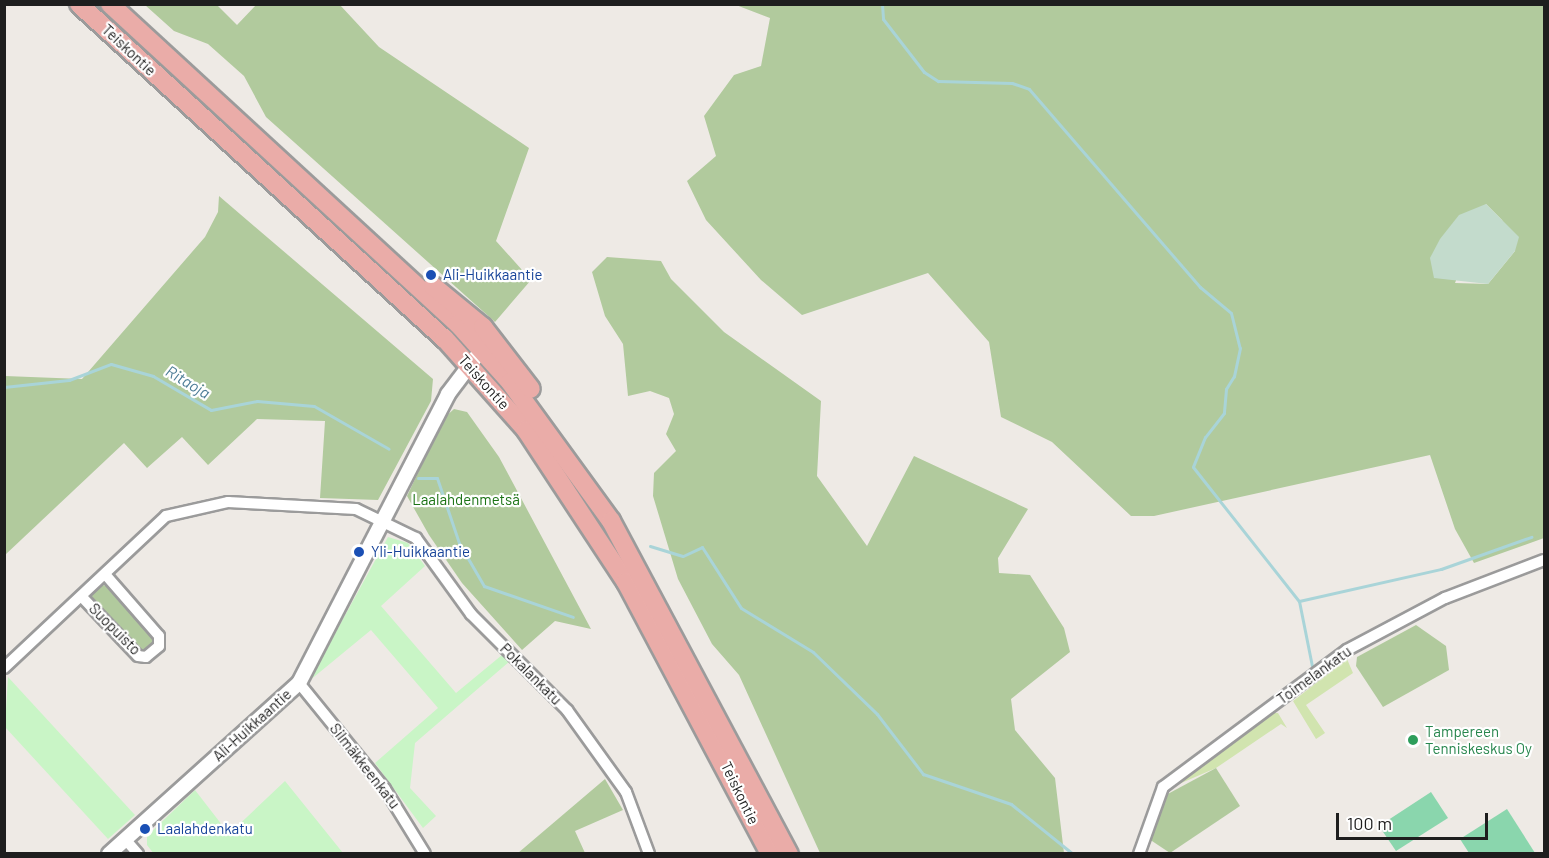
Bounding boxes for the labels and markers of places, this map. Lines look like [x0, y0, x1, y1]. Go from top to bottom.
place label: Ali-Huikkaantie [443, 266, 543, 284]
marker: Ali-Huikkaantie [424, 268, 438, 282]
place label: Yli-Huikkaantie [371, 543, 470, 561]
marker: Yli-Huikkaantie [352, 545, 366, 559]
place label: Tampereen Tenniskeskus Oy [1425, 722, 1532, 757]
marker: Tampereen Tenniskeskus Oy [1406, 733, 1420, 747]
place label: Laalahdenkatu [157, 820, 253, 838]
marker: Laalahdenkatu [138, 822, 152, 836]

